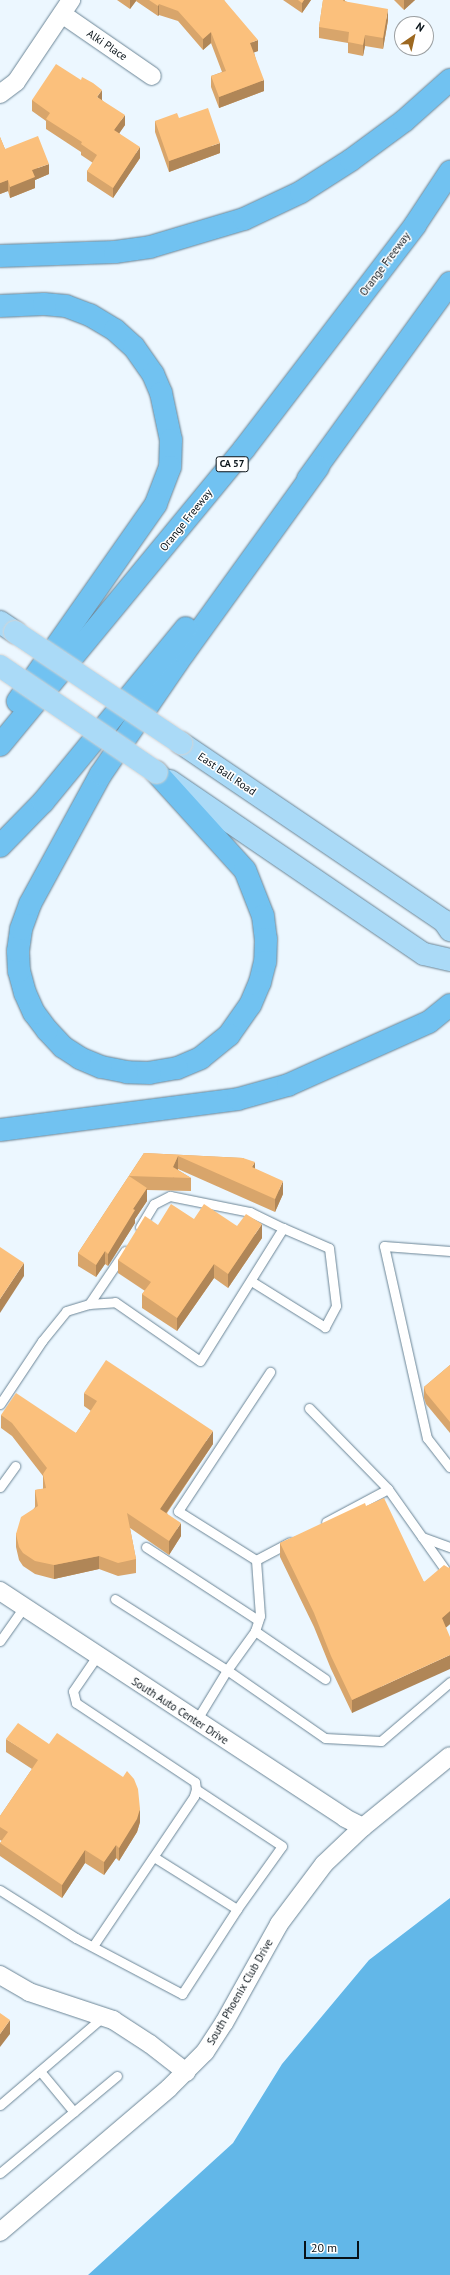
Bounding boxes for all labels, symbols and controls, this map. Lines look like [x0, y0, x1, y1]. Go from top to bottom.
north arrow [394, 16, 434, 56]
text: N [413, 19, 427, 35]
street label: Alki Place [84, 27, 130, 63]
street label: Orange Freeway [357, 230, 413, 298]
road number: CA 57 [215, 456, 249, 472]
street label: Orange Freeway [157, 486, 215, 554]
street label: East Ball Road [195, 750, 259, 798]
street label: South Auto Center Drive [129, 1675, 231, 1747]
street label: South Phoenix Club Drive [204, 1937, 276, 2047]
scale bar [306, 2233, 361, 2259]
text: 20 m [311, 2240, 337, 2255]

